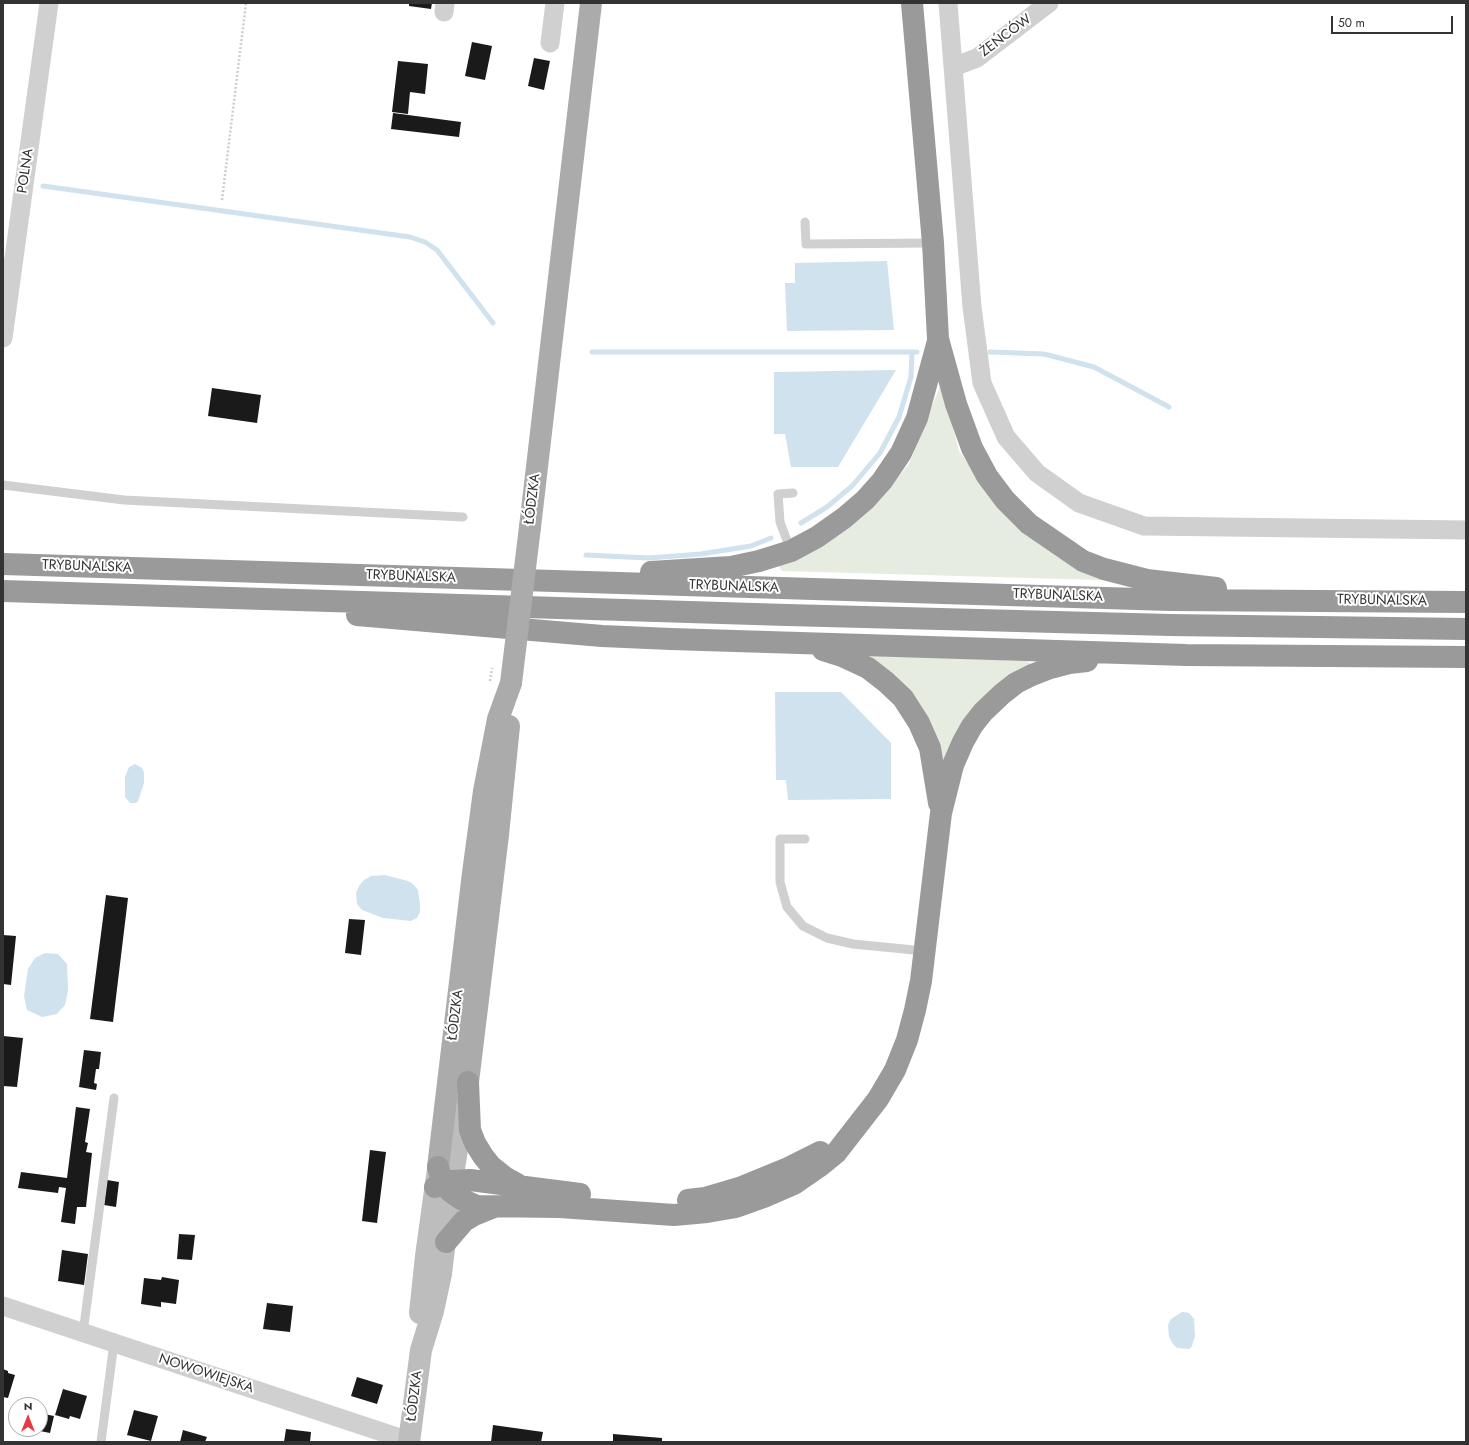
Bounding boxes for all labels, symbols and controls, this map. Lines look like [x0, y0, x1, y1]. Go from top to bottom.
scale bar [1333, 8, 1455, 34]
street label: ŻEŃCÓW [977, 11, 1035, 61]
text: 50 m [1338, 14, 1365, 32]
street label: POLNA [15, 147, 37, 195]
street label: ŁÓDZKA [522, 473, 544, 525]
street label: TRYBUNALSKA [42, 557, 132, 577]
street label: TRYBUNALSKA [366, 567, 456, 587]
street label: TRYBUNALSKA [689, 577, 779, 597]
street label: TRYBUNALSKA [1013, 586, 1103, 606]
street label: TRYBUNALSKA [1337, 592, 1427, 610]
street label: ŁÓDZKA [445, 989, 467, 1041]
street label: NOWOWIEJSKA [156, 1351, 256, 1397]
street label: ŁÓDZKA [404, 1370, 426, 1422]
north arrow [8, 1397, 48, 1437]
text: N [24, 1398, 32, 1414]

